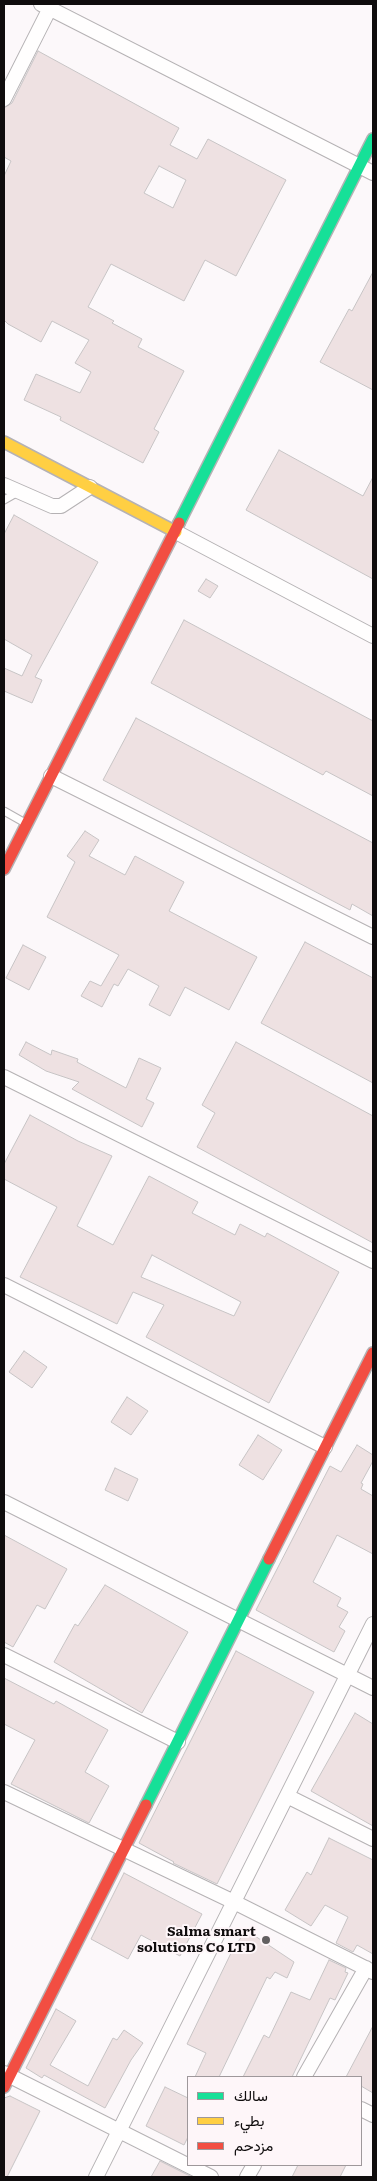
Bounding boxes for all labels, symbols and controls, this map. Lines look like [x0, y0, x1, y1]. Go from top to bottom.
place label: Salma smart solutions Co LTD [137, 1924, 256, 1956]
marker: Salma smart solutions Co LTD [260, 1934, 272, 1946]
legend [187, 2076, 362, 2166]
text: سالك [234, 2083, 268, 2106]
text: بطيء [234, 2108, 264, 2131]
text: مزدحم [234, 2133, 273, 2156]

